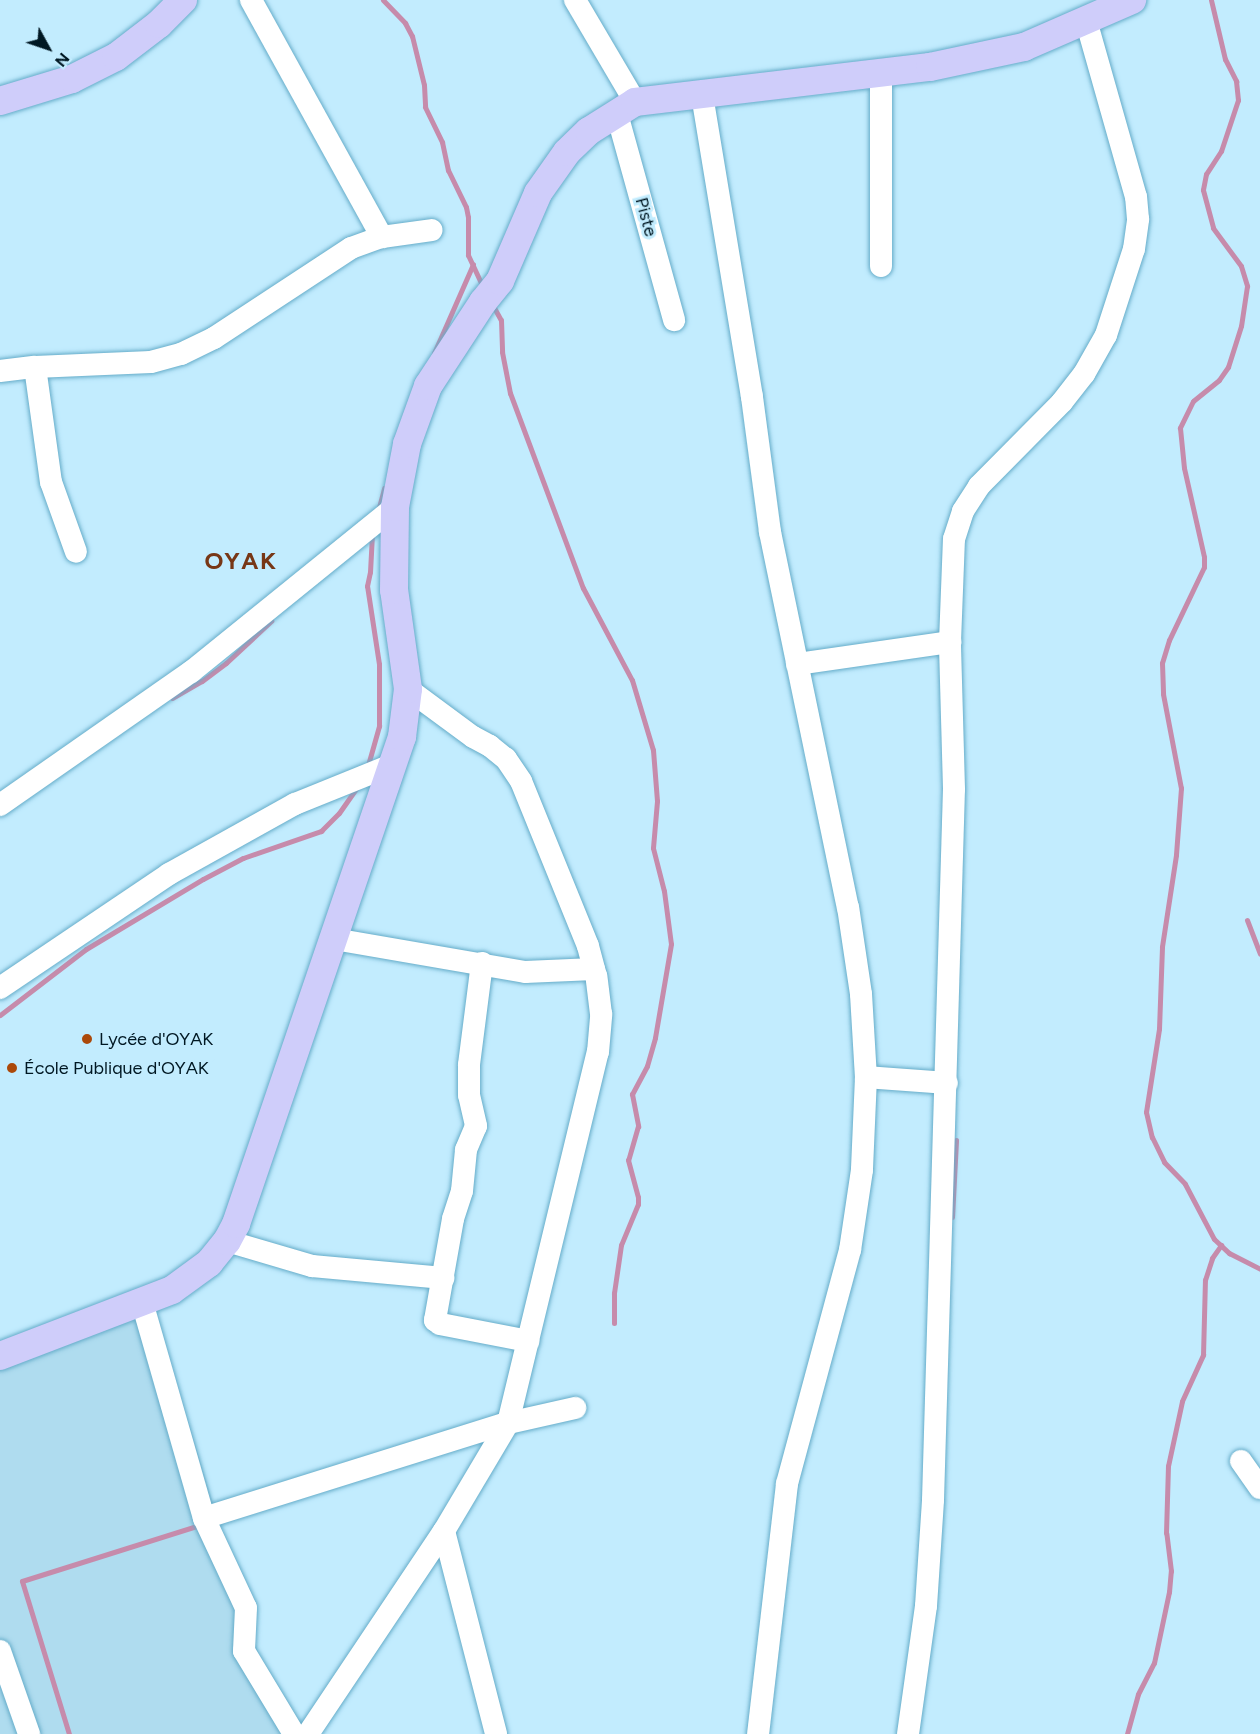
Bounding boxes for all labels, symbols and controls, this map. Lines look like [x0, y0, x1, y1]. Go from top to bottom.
north arrow [18, 18, 78, 78]
text: N [51, 49, 73, 71]
street label: Piste [630, 195, 662, 239]
district label: OYAK [205, 547, 277, 575]
place label: Lycée d'OYAK [99, 1028, 213, 1050]
marker: Lycée d'OYAK [80, 1032, 94, 1046]
place label: École Publique d'OYAK [24, 1057, 209, 1079]
marker: École Publique d'OYAK [5, 1061, 19, 1075]

